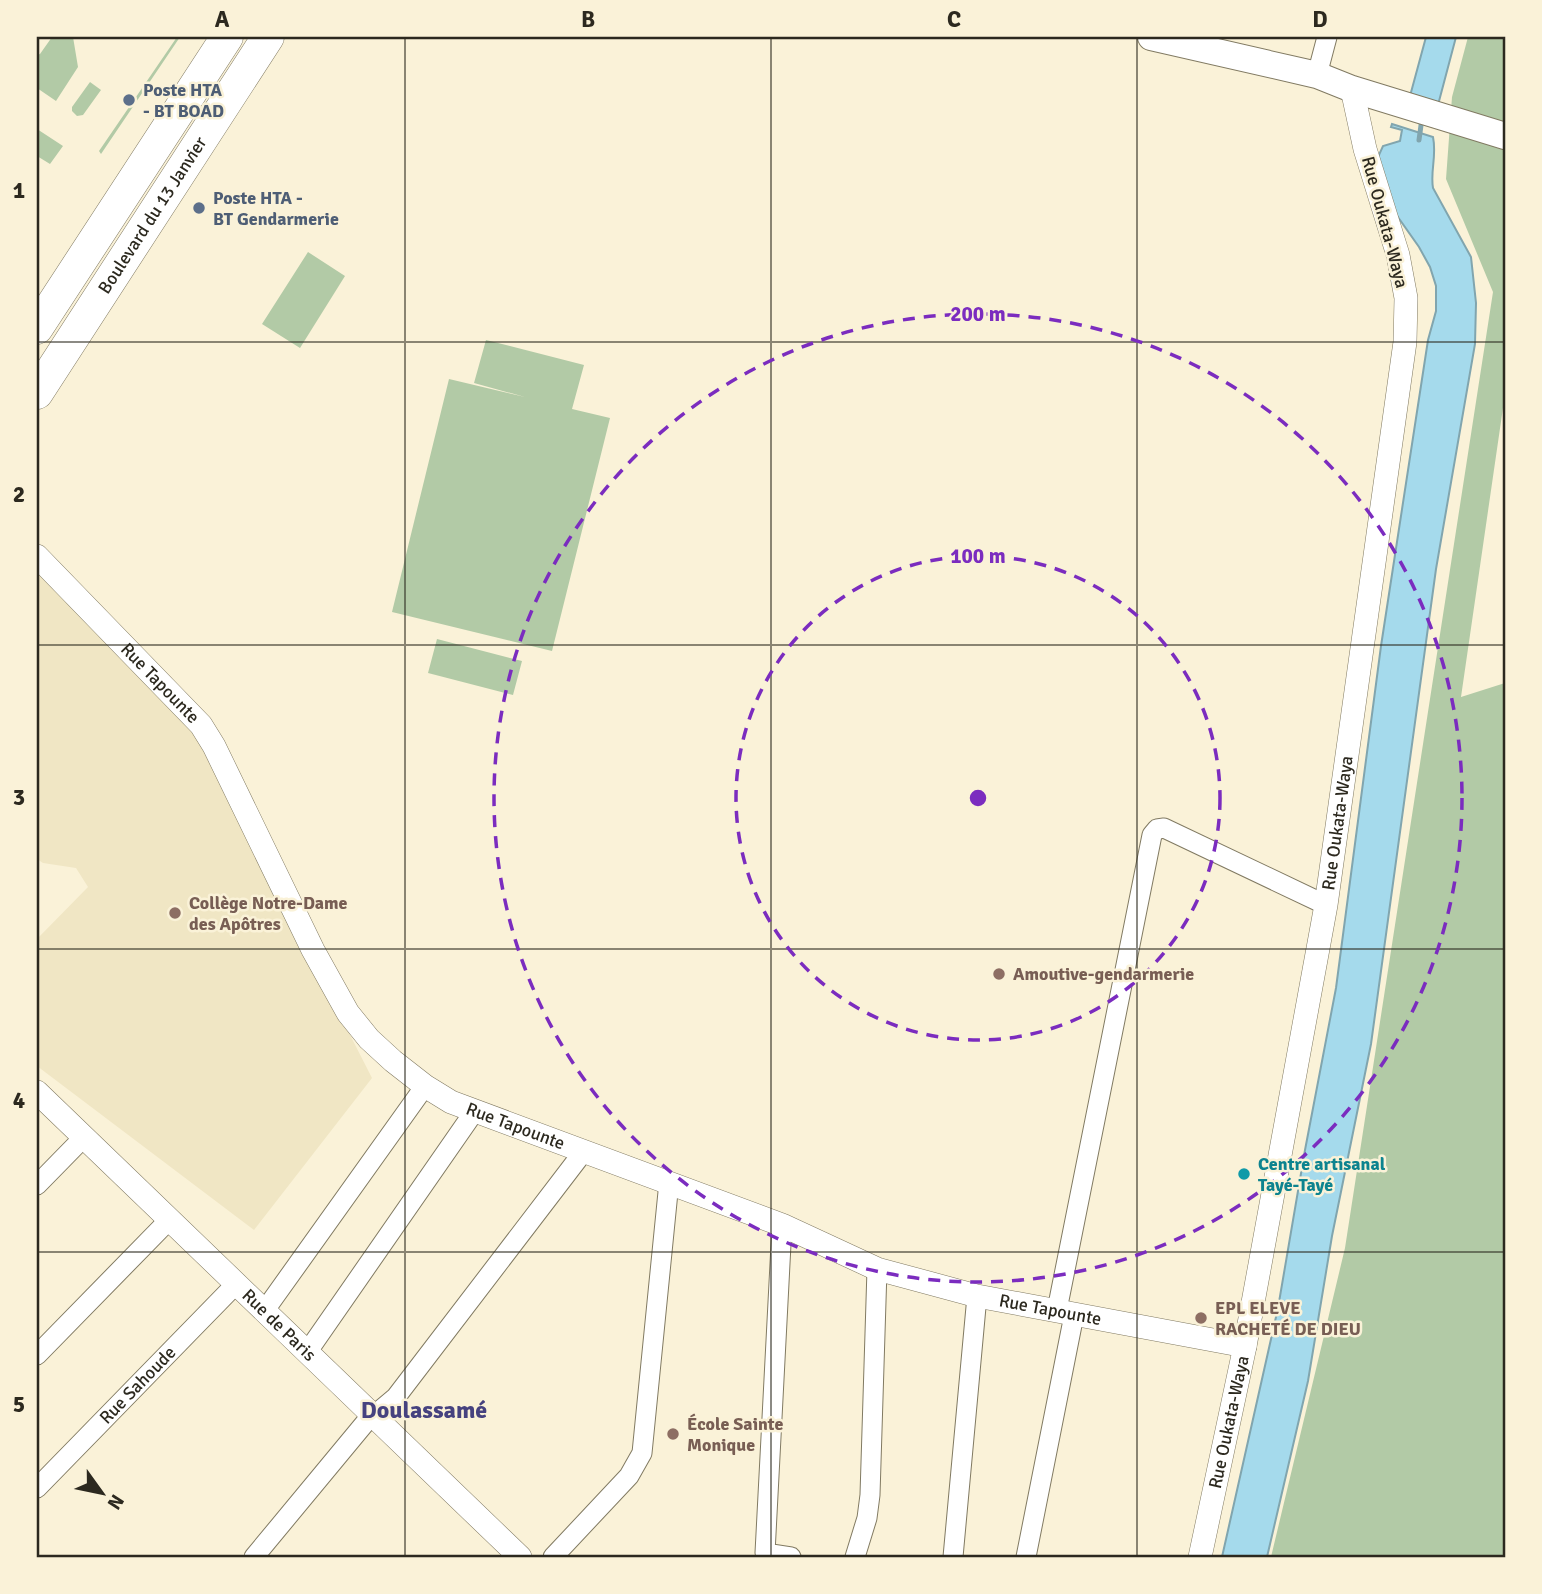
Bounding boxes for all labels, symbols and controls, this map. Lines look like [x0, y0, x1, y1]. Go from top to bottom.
text: A [215, 5, 230, 34]
text: B [581, 5, 595, 34]
text: C [947, 5, 961, 34]
text: D [1312, 5, 1328, 34]
place label: Poste HTA - BT BOAD [143, 79, 224, 122]
marker: Poste HTA - BT BOAD [121, 92, 137, 108]
street label: Boulevard du 13 Janvier [93, 132, 212, 298]
street label: Rue Oukata-Waya [1357, 154, 1413, 290]
text: 1 [13, 176, 25, 205]
place label: Poste HTA - BT Gendarmerie [213, 187, 339, 230]
marker: Poste HTA - BT Gendarmerie [191, 200, 207, 216]
text: 200 m [950, 301, 1006, 327]
text: 2 [13, 480, 25, 509]
text: 100 m [950, 543, 1006, 569]
street label: Rue Tapounte [116, 638, 204, 728]
street label: Rue Oukata-Waya [1317, 754, 1358, 892]
text: 3 [13, 783, 25, 812]
centre of rings [966, 786, 990, 810]
place label: Collège Notre-Dame des Apôtres [189, 892, 347, 935]
marker: Collège Notre-Dame des Apôtres [167, 905, 183, 921]
place label: Amoutive-gendarmerie [1013, 963, 1194, 985]
marker: Amoutive-gendarmerie [991, 966, 1007, 982]
text: 4 [13, 1086, 25, 1115]
street label: Rue Tapounte [463, 1098, 568, 1154]
place label: Centre artisanal Tayé-Tayé [1258, 1153, 1386, 1196]
marker: Centre artisanal Tayé-Tayé [1236, 1166, 1252, 1182]
street label: Rue de Paris [237, 1284, 321, 1366]
street label: Rue Tapounte [997, 1289, 1103, 1330]
place label: EPL ELEVE RACHETÉ DE DIEU [1215, 1297, 1361, 1340]
marker: EPL ELEVE RACHETÉ DE DIEU [1193, 1310, 1209, 1326]
street label: Rue Sahoude [95, 1341, 180, 1428]
street label: Rue Oukata-Waya [1204, 1353, 1254, 1491]
text: 5 [13, 1390, 25, 1419]
district label: Doulassamé [361, 1395, 487, 1425]
place label: École Sainte Monique [687, 1413, 783, 1456]
marker: École Sainte Monique [665, 1426, 681, 1442]
north arrow [66, 1458, 136, 1528]
text: N [102, 1490, 129, 1514]

